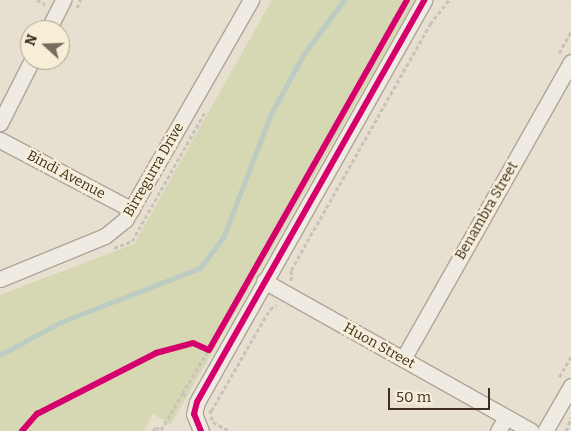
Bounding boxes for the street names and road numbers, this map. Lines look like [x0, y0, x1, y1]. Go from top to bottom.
street label: Birregurra Drive [120, 120, 188, 220]
street label: Bindi Avenue [24, 147, 108, 203]
street label: Benambra Street [452, 159, 522, 263]
street label: Huon Street [340, 319, 418, 373]

